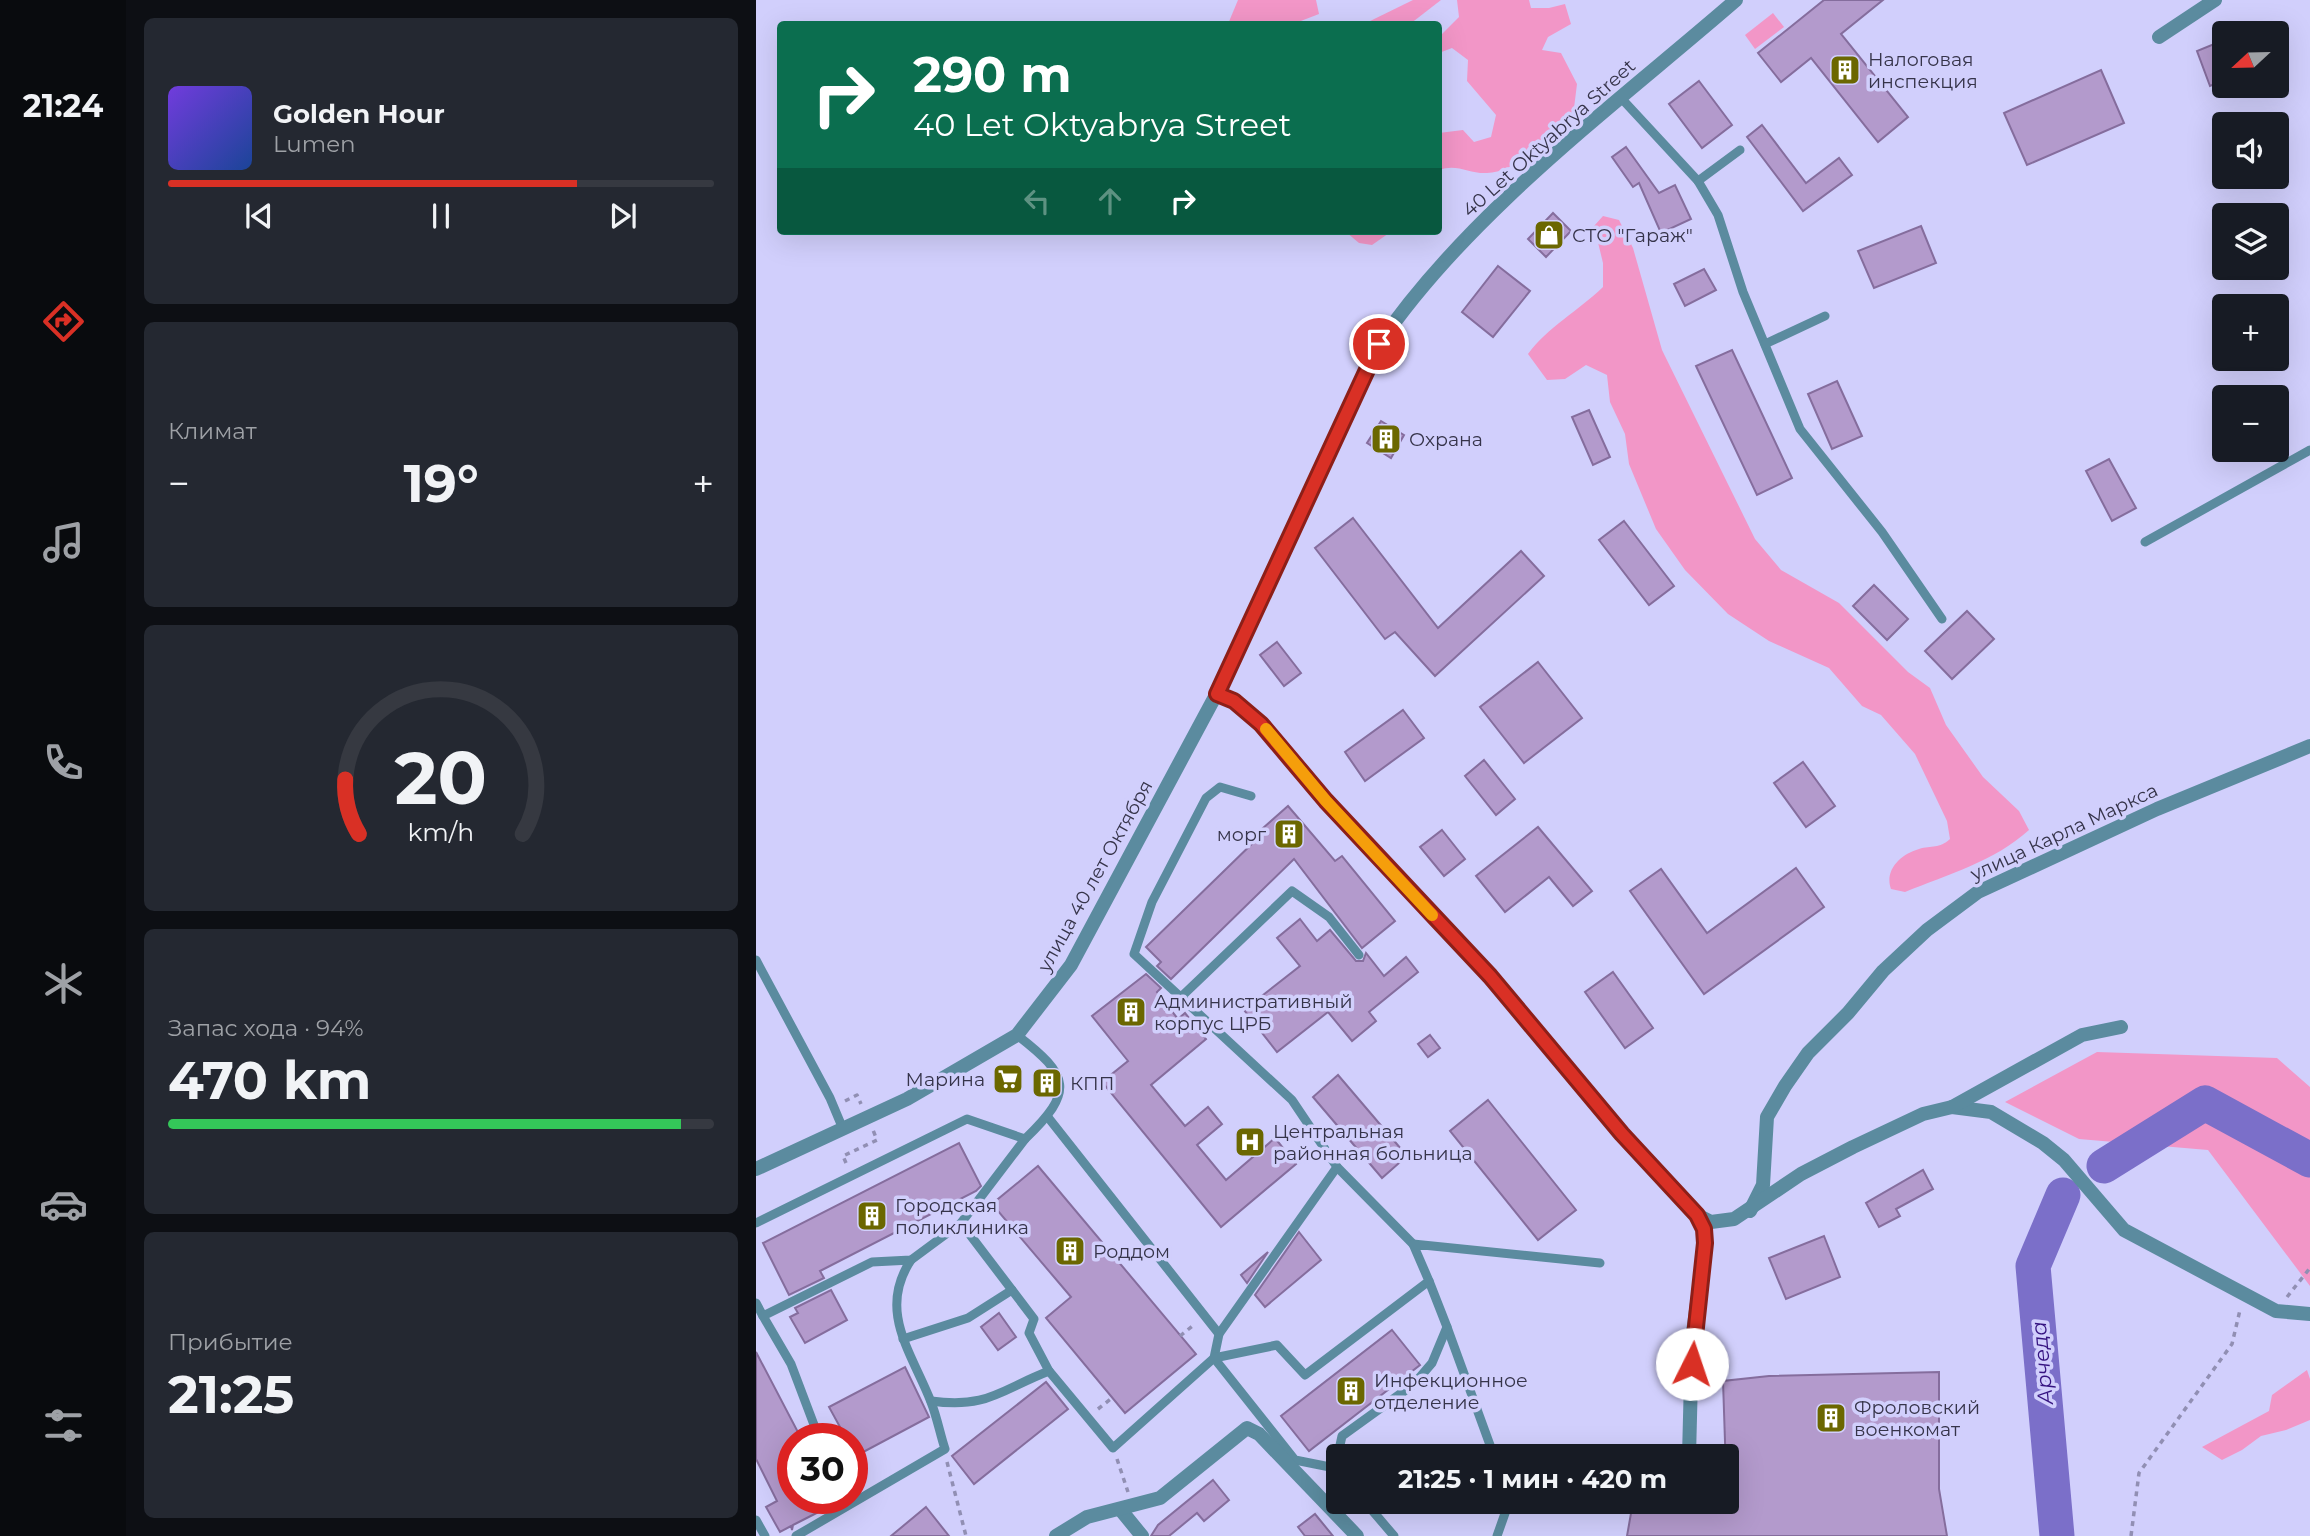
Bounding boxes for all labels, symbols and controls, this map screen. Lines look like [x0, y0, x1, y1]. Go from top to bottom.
north arrow [2212, 21, 2289, 98]
map controls [2212, 21, 2289, 462]
text: 290 m [913, 45, 1072, 104]
place label: Налоговая инспекция [1868, 48, 1978, 93]
icon: right [798, 49, 889, 140]
building icon: Налоговая инспекция [1828, 53, 1862, 87]
street label: 40 Let Oktyabrya Street [1458, 54, 1640, 222]
text: 21:24 [23, 86, 103, 125]
text: Golden Hour [273, 98, 445, 130]
text: 40 Let Oktyabrya Street [913, 105, 1292, 144]
button: sound [2212, 112, 2289, 189]
text: Lumen [273, 130, 356, 158]
icon: left [1018, 182, 1056, 220]
icon: ahead [1091, 182, 1129, 220]
icon: right [1164, 182, 1202, 220]
icon: previous [240, 197, 278, 235]
icon: pause [422, 197, 460, 235]
icon: next [604, 197, 642, 235]
button: layers [2212, 203, 2289, 280]
shop icon: СТО "Гараж" [1532, 218, 1566, 252]
place label: СТО "Гараж" [1572, 224, 1693, 247]
button: + [2212, 294, 2289, 371]
icon: directions [39, 297, 88, 346]
pin [1349, 314, 1409, 374]
icon: arrive [1360, 325, 1398, 363]
button: − [2212, 385, 2289, 462]
text: Климат [168, 417, 257, 445]
building icon: Охрана [1369, 422, 1403, 456]
place label: Охрана [1409, 428, 1483, 451]
text: 19° [403, 452, 479, 515]
text: − [168, 460, 190, 507]
text: + [692, 460, 714, 507]
icon: music [39, 518, 88, 567]
text: 20 [395, 734, 487, 822]
icon: phone [39, 738, 88, 787]
street label: улица 40 лет Октября [1032, 776, 1157, 977]
street label: улица Карла Маркса [1966, 778, 2161, 886]
text: km/h [408, 817, 474, 847]
building icon: морг [1272, 817, 1306, 851]
place label: морг [1217, 823, 1266, 846]
icon: climate [39, 959, 88, 1008]
place label: Административный корпус ЦРБ [1154, 990, 1352, 1035]
building icon: Административный корпус ЦРБ [1114, 995, 1148, 1029]
text: Запас хода · 94% [168, 1014, 364, 1042]
text: 470 km [168, 1049, 371, 1112]
supermarket icon: Марина [991, 1062, 1025, 1096]
building icon: КПП [1030, 1066, 1064, 1100]
place label: Марина [906, 1068, 985, 1091]
place label: КПП [1070, 1072, 1114, 1095]
place label: Центральная районная больница [1273, 1120, 1473, 1165]
hospital icon: Центральная районная больница [1233, 1125, 1267, 1159]
icon: car [39, 1180, 88, 1229]
place label: Городская поликлиника [895, 1194, 1029, 1239]
building icon: Городская поликлиника [855, 1199, 889, 1233]
building icon: Роддом [1053, 1234, 1087, 1268]
place label: Роддом [1093, 1240, 1170, 1263]
water label: Арчеда [2026, 1320, 2058, 1407]
position arrow [1655, 1327, 1729, 1401]
text: Прибытие [168, 1328, 293, 1356]
text: 21:25 [168, 1363, 294, 1426]
place label: Инфекционное отделение [1374, 1369, 1528, 1414]
building icon: Инфекционное отделение [1334, 1374, 1368, 1408]
place label: Фроловский военкомат [1854, 1396, 1980, 1441]
icon: filters [39, 1401, 88, 1450]
building icon: Фроловский военкомат [1814, 1401, 1848, 1435]
speed limit sign: 30 [777, 1423, 868, 1514]
text: 21:25 · 1 мин · 420 m [1398, 1463, 1667, 1495]

